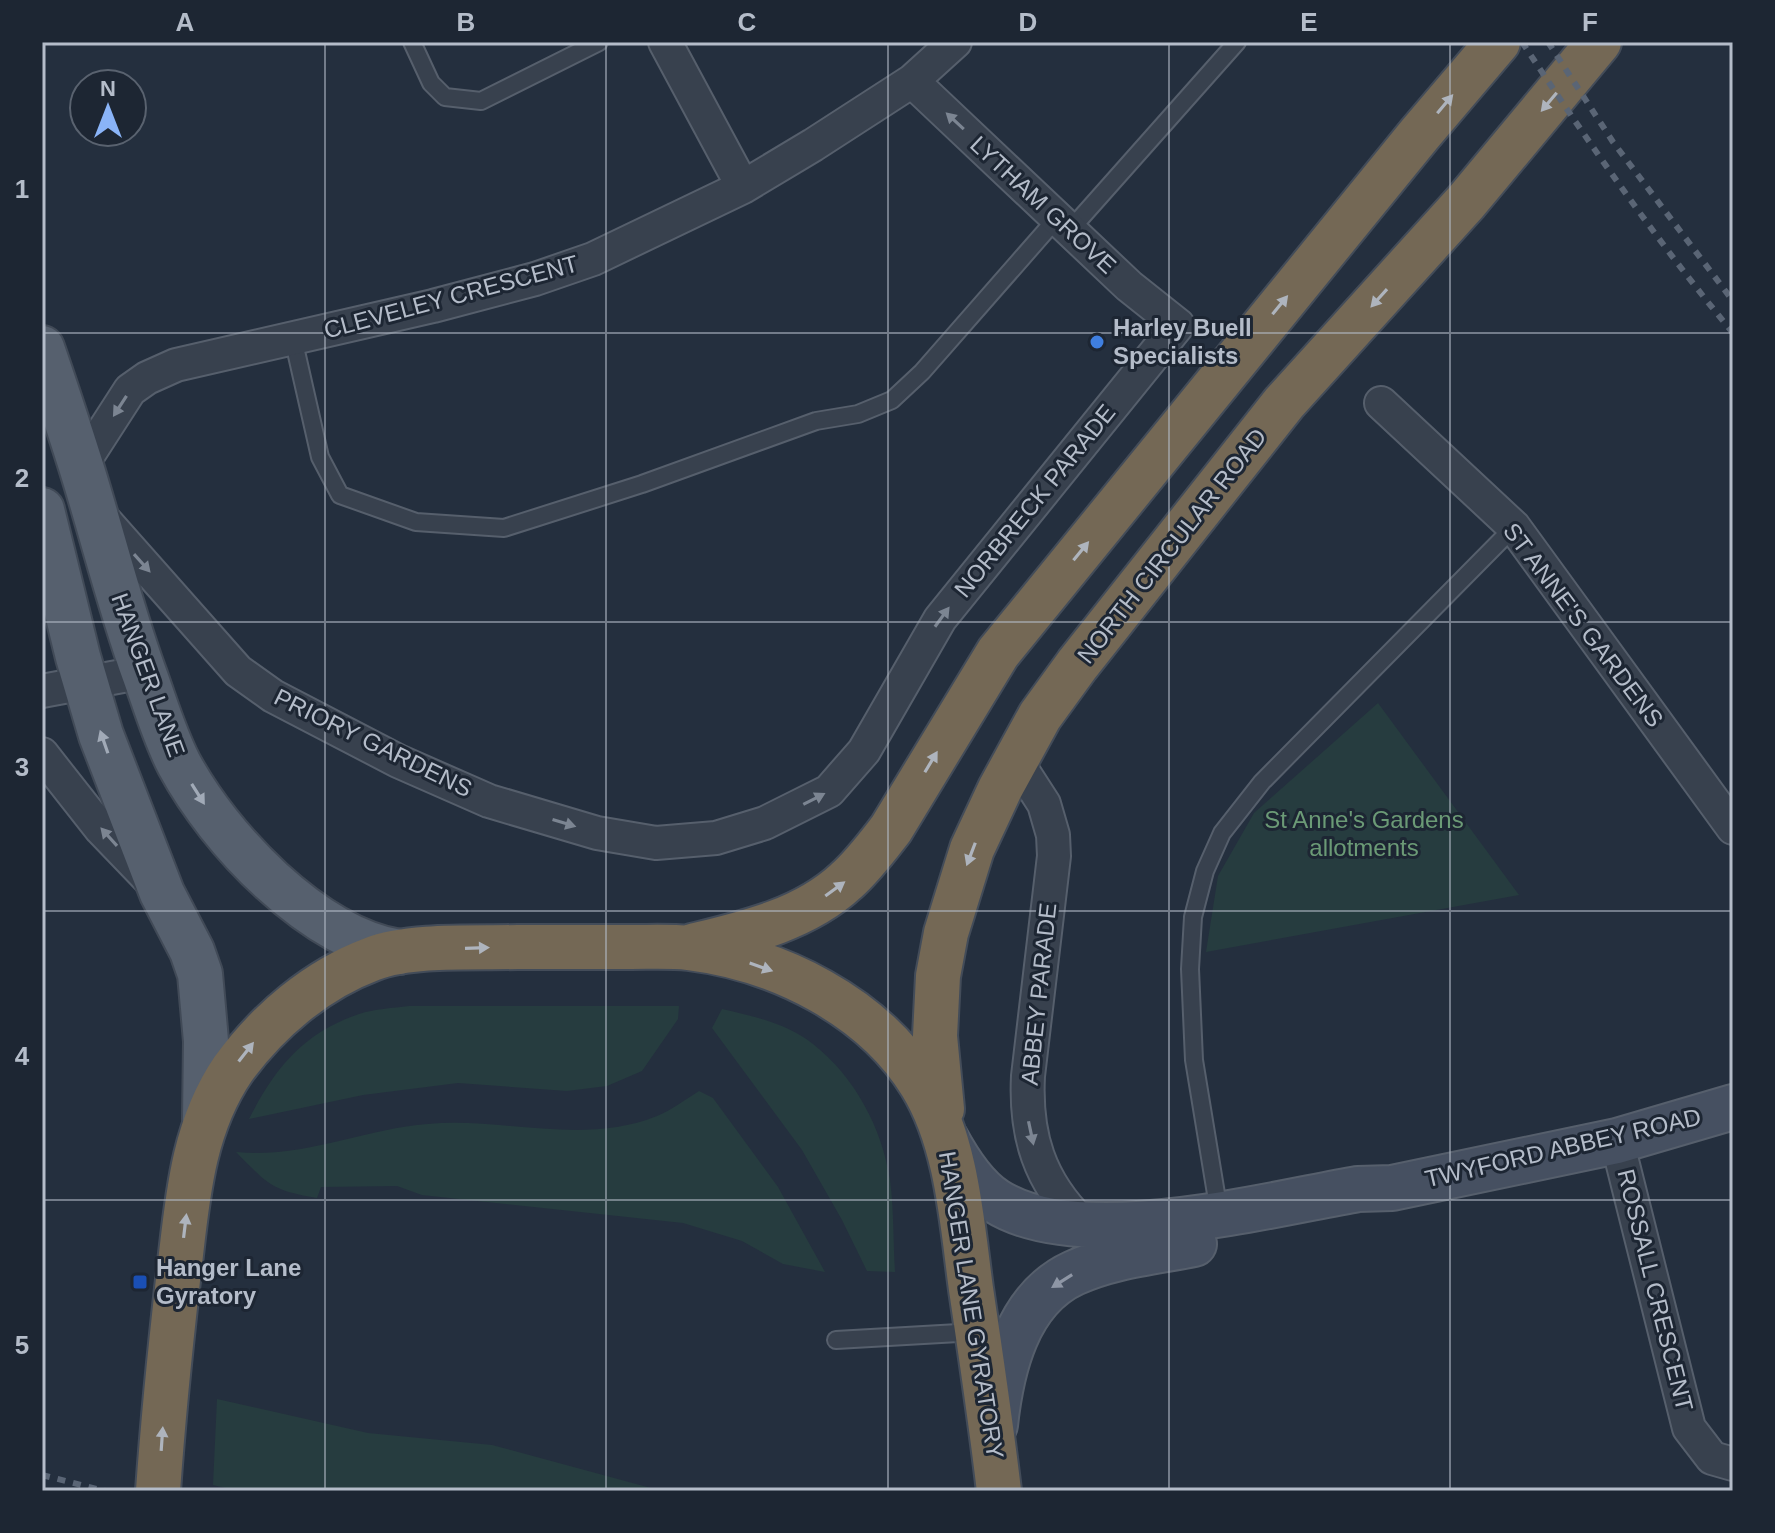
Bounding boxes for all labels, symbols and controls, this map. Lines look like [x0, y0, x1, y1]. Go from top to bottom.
text: A [176, 7, 195, 37]
text: B [457, 7, 475, 37]
text: C [738, 7, 757, 37]
text: D [1019, 7, 1037, 37]
text: E [1300, 7, 1318, 37]
text: F [1582, 7, 1598, 37]
north arrow [68, 68, 148, 148]
text: N [100, 76, 116, 101]
one-way arrow [1541, 92, 1558, 112]
one-way arrow [1436, 94, 1453, 114]
one-way arrow [946, 113, 965, 131]
street label: LYTHAM GROVE [965, 130, 1122, 279]
text: 1 [15, 174, 29, 204]
street label: CLEVELEY CRESCENT [321, 249, 581, 344]
one-way arrow [1370, 288, 1388, 307]
one-way arrow [1272, 295, 1288, 315]
place label: Harley Buell Specialists [1113, 314, 1252, 369]
marker: Harley Buell Specialists [1088, 333, 1106, 351]
one-way arrow [113, 395, 127, 417]
street label: NORBRECK PARADE [949, 399, 1120, 602]
street label: NORTH CIRCULAR ROAD [1072, 423, 1272, 668]
text: 2 [15, 463, 29, 493]
street label: ST ANNE'S GARDENS [1498, 517, 1669, 732]
one-way arrow [1073, 541, 1089, 561]
one-way arrow [133, 553, 151, 572]
street label: HANGER LANE [106, 589, 191, 760]
one-way arrow [934, 607, 950, 628]
street label: PRIORY GARDENS [270, 683, 476, 802]
one-way arrow [97, 730, 109, 754]
one-way arrow [924, 751, 938, 773]
text: 3 [15, 752, 29, 782]
one-way arrow [191, 783, 205, 805]
one-way arrow [802, 792, 825, 805]
park label: St Anne's Gardens allotments [1264, 806, 1464, 861]
one-way arrow [552, 817, 576, 830]
one-way arrow [100, 827, 118, 846]
one-way arrow [964, 842, 976, 866]
one-way arrow [825, 882, 845, 898]
street label: ABBEY PARADE [1016, 901, 1062, 1086]
one-way arrow [465, 942, 490, 955]
one-way arrow [749, 961, 773, 973]
text: 4 [15, 1041, 30, 1071]
one-way arrow [238, 1042, 254, 1063]
street label: TWYFORD ABBEY ROAD [1422, 1103, 1703, 1192]
one-way arrow [1025, 1121, 1038, 1146]
street label: HANGER LANE GYRATORY [934, 1149, 1009, 1460]
street label: ROSSALL CRESCENT [1612, 1166, 1699, 1414]
one-way arrow [179, 1213, 192, 1238]
place label: Hanger Lane Gyratory [156, 1254, 301, 1309]
marker: Hanger Lane Gyratory [131, 1273, 149, 1291]
one-way arrow [1051, 1273, 1073, 1287]
text: 5 [15, 1330, 29, 1360]
one-way arrow [156, 1426, 169, 1451]

